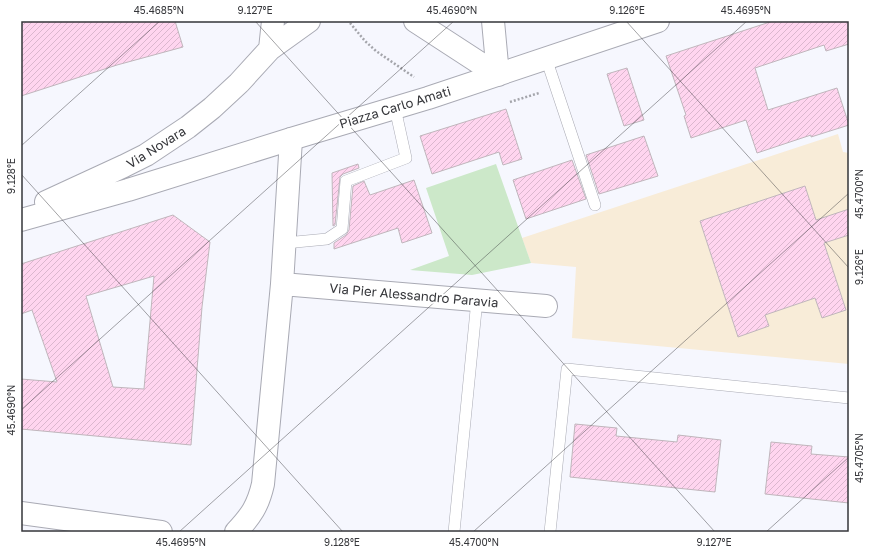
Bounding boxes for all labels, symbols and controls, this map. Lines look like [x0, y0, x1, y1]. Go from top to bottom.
text: 45.4685°N [134, 4, 184, 16]
text: 9.127°E [238, 4, 273, 16]
text: 45.4690°N [427, 4, 477, 16]
text: 9.126°E [609, 4, 645, 16]
text: 45.4695°N [721, 4, 771, 16]
street label: Piazza Carlo Amati [337, 82, 453, 132]
street label: Via Novara [123, 123, 189, 171]
text: 9.128°E [5, 158, 17, 194]
text: 45.4700°N [853, 169, 865, 219]
text: 9.126°E [853, 249, 865, 285]
street label: Via Pier Alessandro Paravia [329, 280, 499, 310]
text: 45.4690°N [5, 385, 17, 435]
text: 45.4705°N [853, 433, 865, 483]
text: 45.4695°N [156, 536, 206, 548]
text: 9.128°E [324, 536, 360, 548]
text: 45.4700°N [449, 536, 499, 548]
text: 9.127°E [697, 536, 732, 548]

